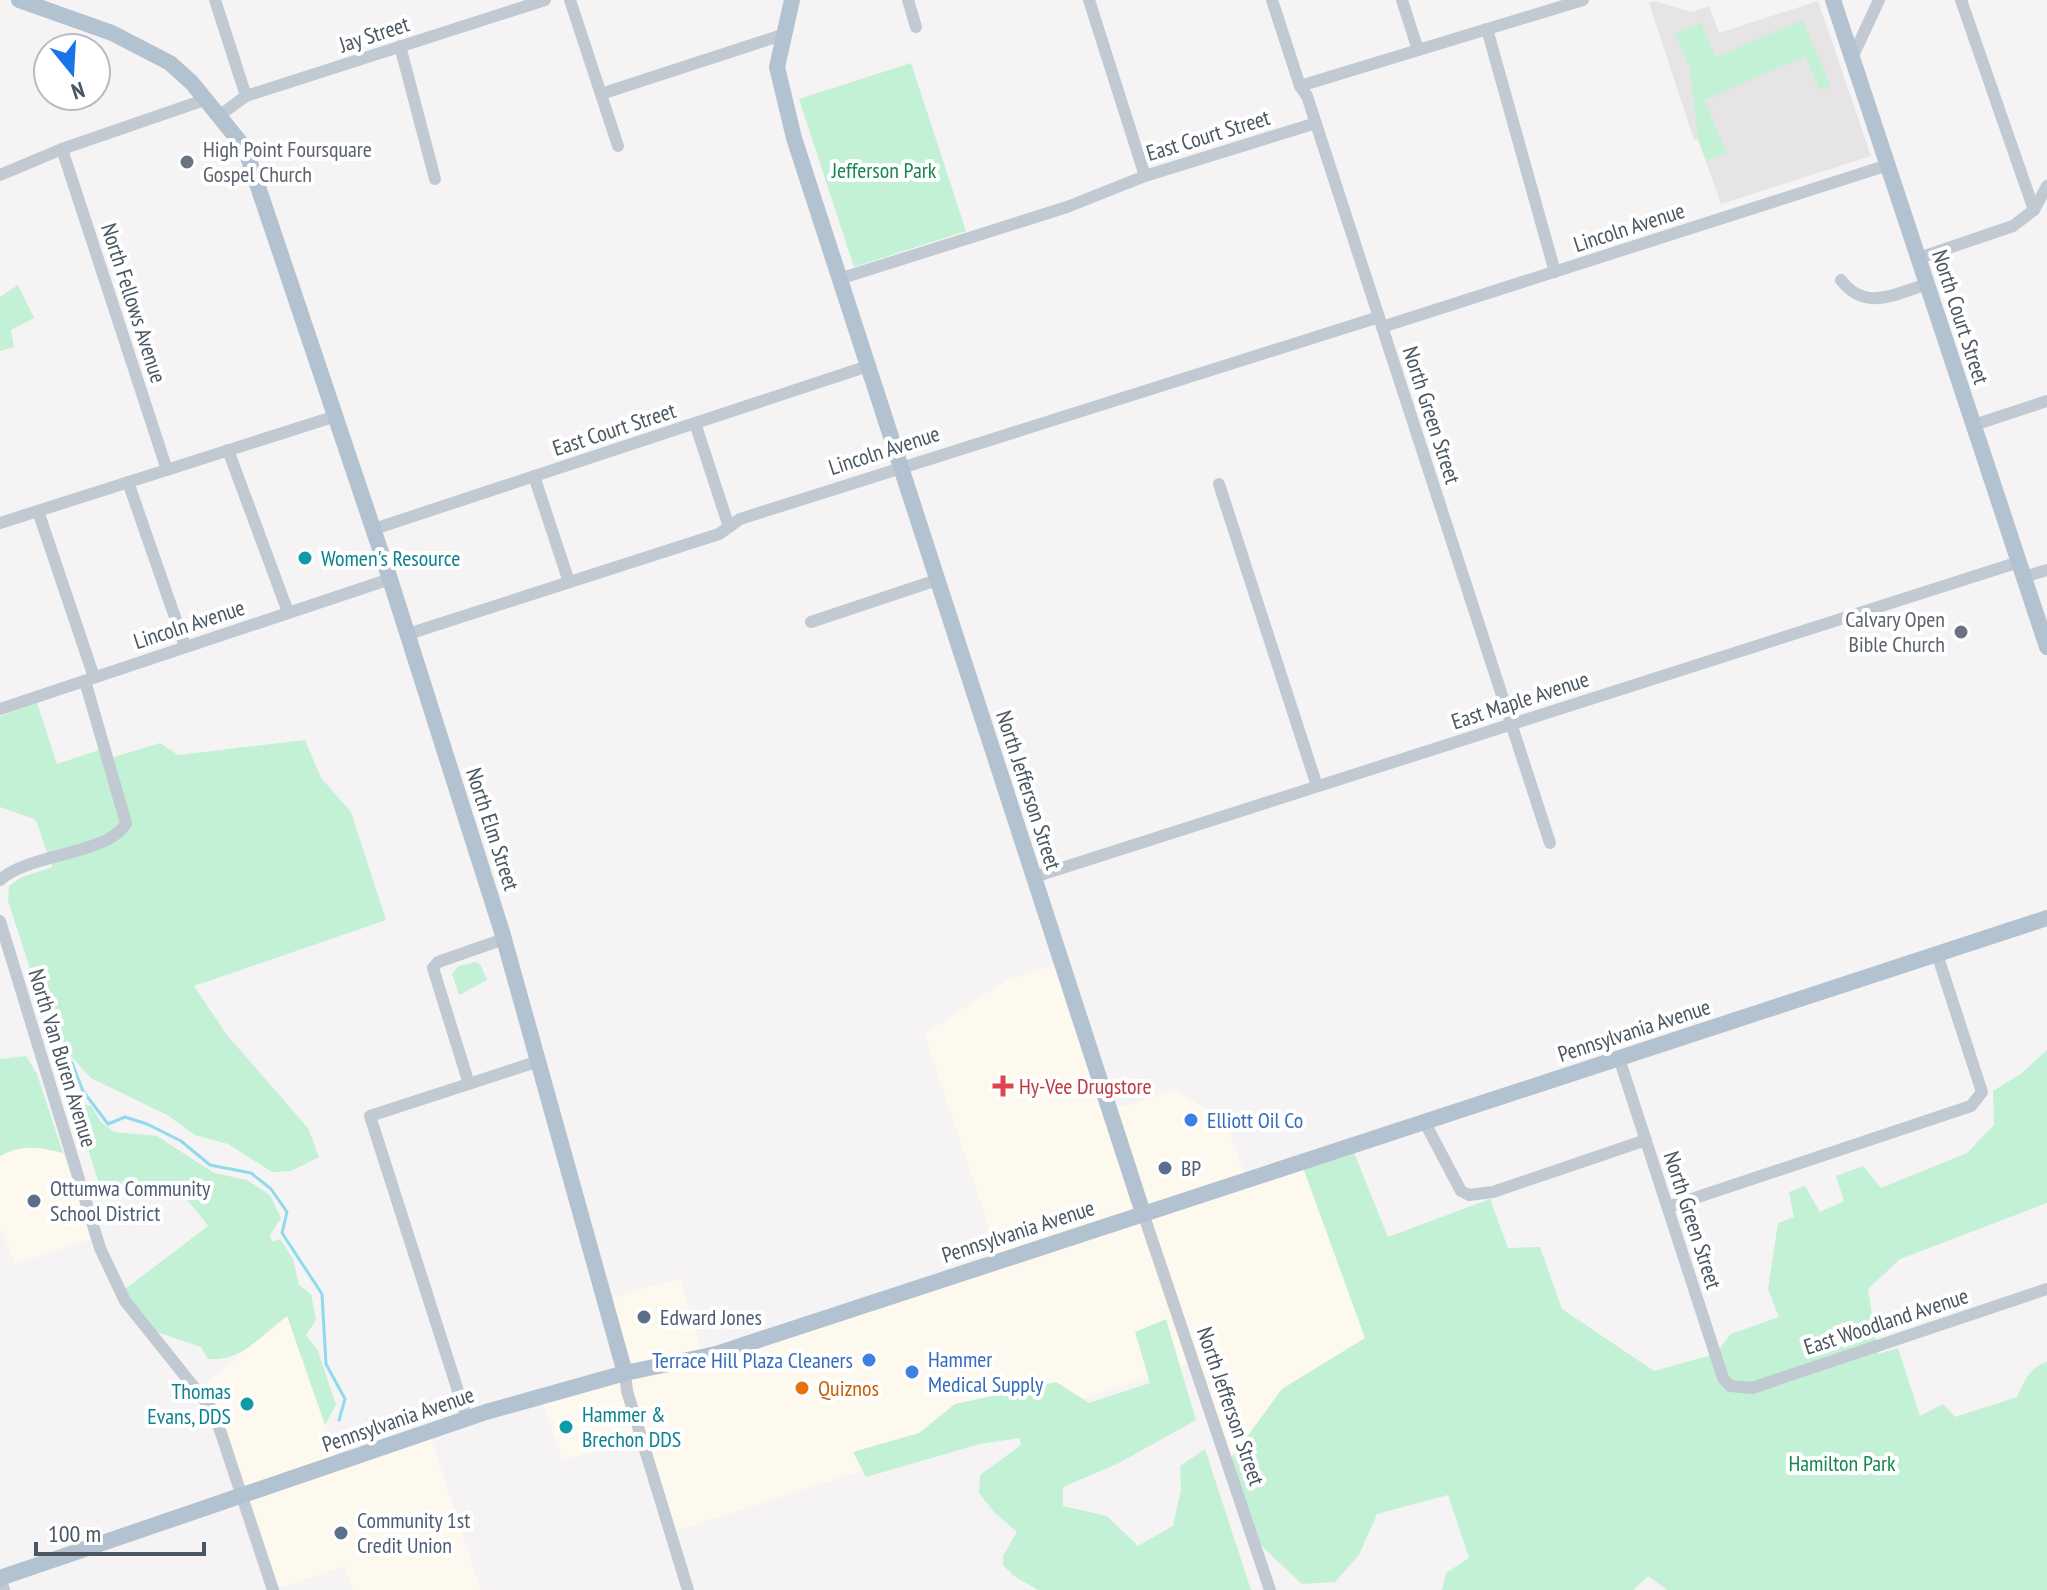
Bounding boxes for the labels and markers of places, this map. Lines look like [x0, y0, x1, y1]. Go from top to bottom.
place label: High Point Foursquare Gospel Church [203, 135, 372, 188]
marker: High Point Foursquare Gospel Church [178, 153, 196, 171]
place label: Women's Resource [321, 544, 460, 572]
marker: Women's Resource [296, 549, 314, 567]
place label: Calvary Open Bible Church [1845, 605, 1945, 658]
marker: Calvary Open Bible Church [1952, 623, 1970, 641]
place label: Hy-Vee Drugstore [1019, 1072, 1152, 1100]
marker: Hy-Vee Drugstore [994, 1077, 1012, 1095]
place label: Elliott Oil Co [1207, 1106, 1303, 1134]
marker: Elliott Oil Co [1182, 1111, 1200, 1129]
place label: BP [1181, 1154, 1201, 1182]
marker: BP [1156, 1159, 1174, 1177]
place label: Ottumwa Community School District [50, 1174, 211, 1227]
marker: Ottumwa Community School District [25, 1192, 43, 1210]
place label: Edward Jones [660, 1303, 762, 1331]
marker: Edward Jones [635, 1308, 653, 1326]
place label: Hammer Medical Supply [928, 1345, 1044, 1398]
place label: Terrace Hill Plaza Cleaners [652, 1346, 853, 1374]
marker: Terrace Hill Plaza Cleaners [860, 1351, 878, 1369]
marker: Hammer Medical Supply [903, 1363, 921, 1381]
place label: Quiznos [818, 1374, 879, 1402]
place label: Thomas Evans, DDS [147, 1377, 231, 1430]
marker: Quiznos [793, 1379, 811, 1397]
marker: Thomas Evans, DDS [238, 1395, 256, 1413]
place label: Hammer & Brechon DDS [582, 1400, 681, 1453]
marker: Hammer & Brechon DDS [557, 1418, 575, 1436]
place label: Community 1st Credit Union [357, 1506, 470, 1559]
marker: Community 1st Credit Union [332, 1524, 350, 1542]

